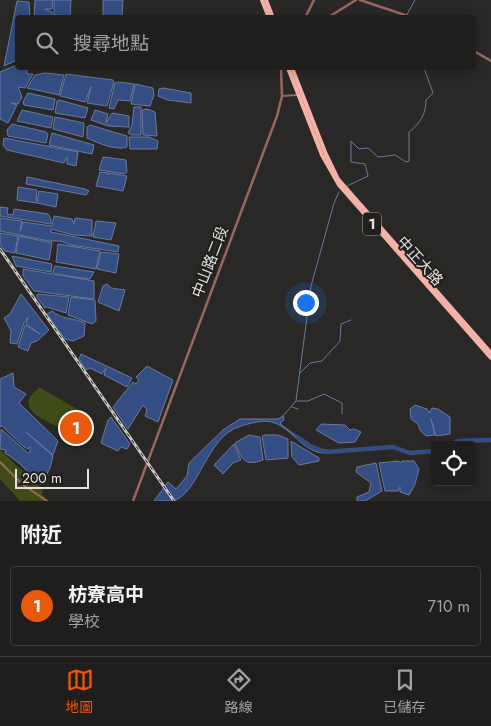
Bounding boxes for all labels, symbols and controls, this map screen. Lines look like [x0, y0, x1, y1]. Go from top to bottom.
search box [15, 15, 476, 70]
icon: search [33, 29, 61, 57]
text: 搜尋地點 [73, 30, 149, 57]
road number: 1 [363, 212, 381, 235]
street label: 中山路二段 [186, 223, 234, 301]
street label: 中正大路 [392, 231, 448, 291]
your location [293, 290, 319, 316]
pin: 1 [60, 409, 92, 447]
map controls [431, 441, 476, 486]
button: locate [431, 441, 476, 486]
scale bar [15, 466, 89, 489]
text: 200 m [22, 468, 62, 488]
text: 附近 [20, 520, 62, 550]
text: 枋寮高中 [68, 581, 144, 608]
text: 1 [33, 595, 41, 618]
text: 710 m [428, 595, 470, 618]
text: 學校 [68, 610, 100, 633]
tab: 地圖 [66, 666, 94, 717]
tab: 路線 [225, 666, 253, 717]
tab: 已儲存 [384, 666, 426, 717]

